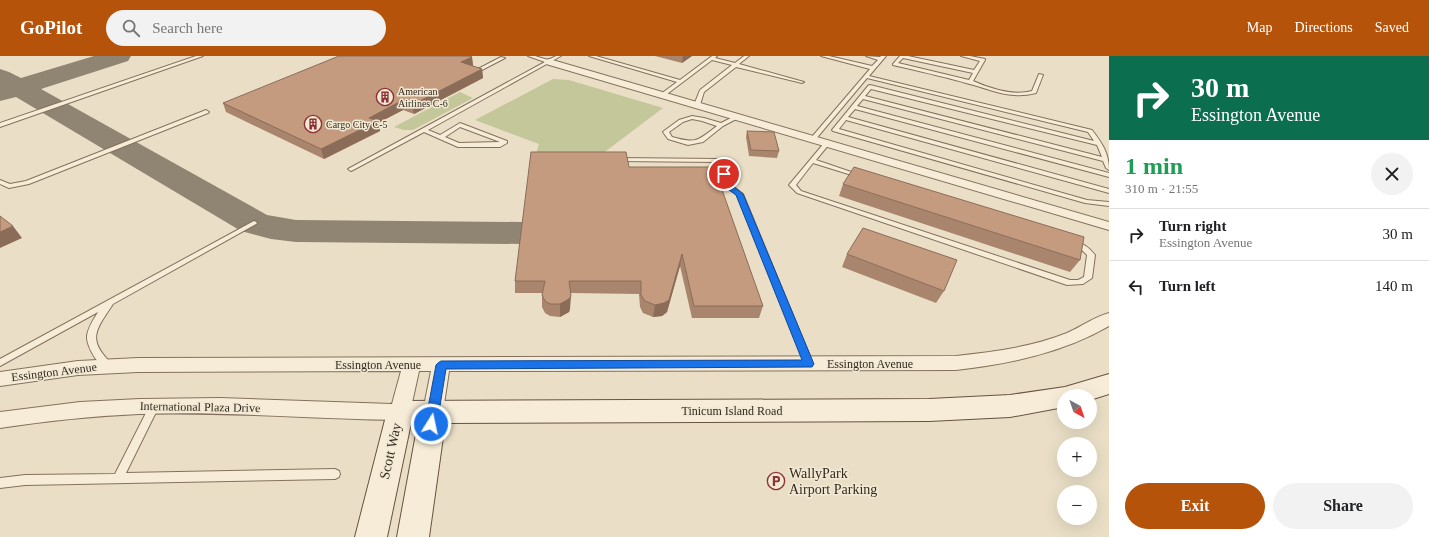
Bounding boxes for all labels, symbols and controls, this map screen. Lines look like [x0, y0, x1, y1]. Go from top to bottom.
search box [106, 10, 386, 46]
text: GoPilot [20, 17, 82, 38]
icon: search [120, 17, 142, 39]
text: Search here [152, 20, 223, 36]
text: Map [1247, 20, 1272, 35]
text: Directions [1294, 20, 1353, 35]
text: Saved [1375, 20, 1409, 35]
icon: right [1125, 72, 1177, 124]
text: 30 m [1191, 72, 1249, 103]
place label: American Airlines C-6 [398, 86, 448, 109]
building icon: American Airlines C-6 [375, 87, 395, 107]
text: Essington Avenue [1191, 105, 1320, 125]
building icon: Cargo City C-5 [303, 114, 323, 134]
place label: Cargo City C-5 [326, 119, 387, 130]
text: 1 min [1125, 153, 1183, 179]
button: close [1371, 153, 1413, 195]
pin [707, 157, 741, 191]
icon: arrive [713, 163, 735, 185]
text: 310 m · 21:55 [1125, 181, 1198, 196]
text: Turn right [1159, 218, 1226, 234]
icon: right [1125, 224, 1147, 246]
text: 30 m [1383, 226, 1413, 242]
text: Essington Avenue [1159, 235, 1252, 250]
icon: left [1125, 276, 1147, 298]
text: Turn left [1159, 278, 1216, 294]
text: 140 m [1375, 278, 1413, 294]
street label: Essington Avenue [827, 357, 913, 371]
street label: Essington Avenue [335, 358, 421, 372]
street label: Essington Avenue [10, 360, 98, 384]
north arrow [1057, 389, 1097, 429]
map controls [1057, 389, 1097, 525]
street label: International Plaza Drive [140, 399, 260, 415]
position arrow [410, 403, 452, 445]
street label: Tinicum Island Road [682, 404, 782, 418]
street label: Scott Way [377, 421, 404, 481]
button: + [1057, 437, 1097, 477]
place label: WallyPark Airport Parking [789, 466, 877, 497]
parking icon: WallyPark Airport Parking [766, 471, 786, 491]
button: Exit [1125, 483, 1265, 529]
button: Share [1273, 483, 1413, 529]
button: − [1057, 485, 1097, 525]

